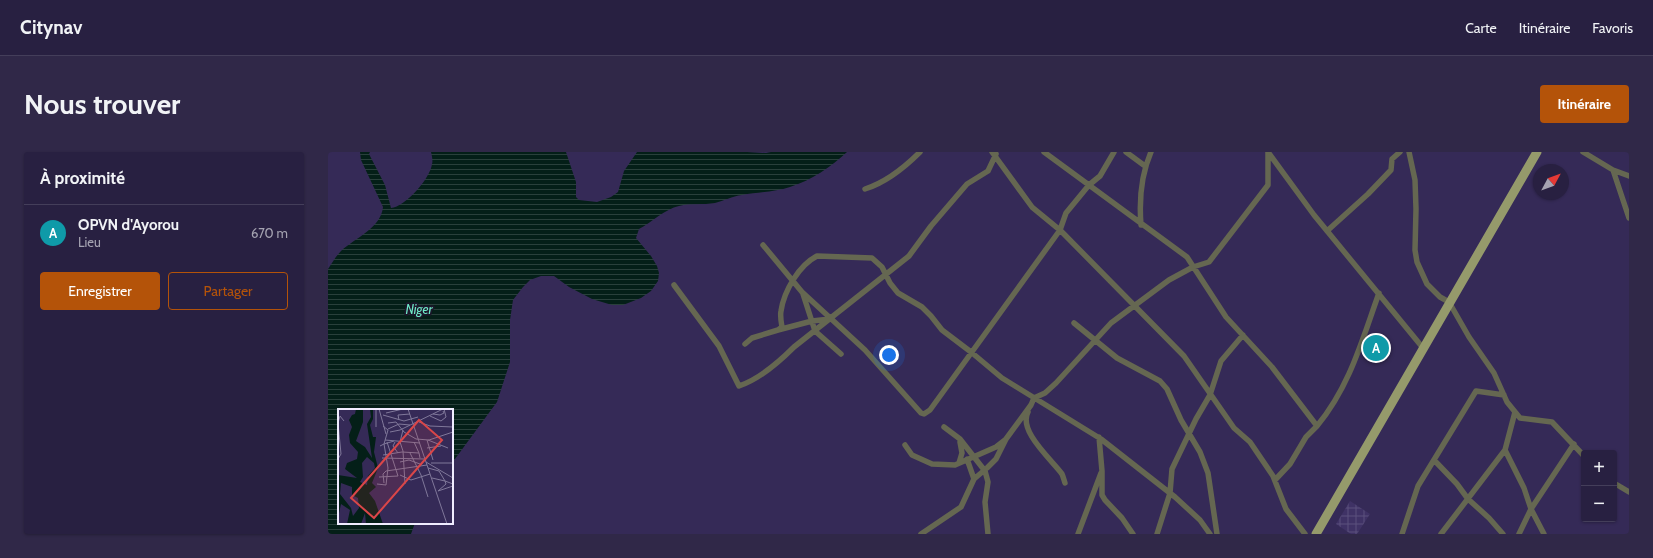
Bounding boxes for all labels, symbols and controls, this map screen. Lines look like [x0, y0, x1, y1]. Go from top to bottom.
text: Citynav [20, 16, 82, 39]
text: Carte [1465, 19, 1497, 37]
text: Itinéraire [1519, 19, 1570, 37]
text: Favoris [1592, 19, 1633, 37]
button: Itinéraire [1540, 85, 1629, 123]
text: Nous trouver [24, 87, 180, 121]
north arrow [1533, 164, 1569, 200]
text: À proximité [40, 168, 125, 188]
text: OPVN d'Ayorou [78, 216, 179, 234]
text: A [49, 225, 57, 241]
text: 670 m [251, 225, 288, 241]
text: Lieu [78, 234, 101, 250]
button: Enregistrer [40, 272, 160, 310]
button: Partager [168, 272, 288, 310]
water label: Niger [405, 301, 434, 317]
pin: A [1363, 333, 1389, 363]
your location [879, 345, 899, 365]
inset map [338, 409, 453, 524]
map controls [1581, 450, 1617, 522]
button: + [1581, 450, 1617, 486]
button: − [1581, 486, 1617, 522]

